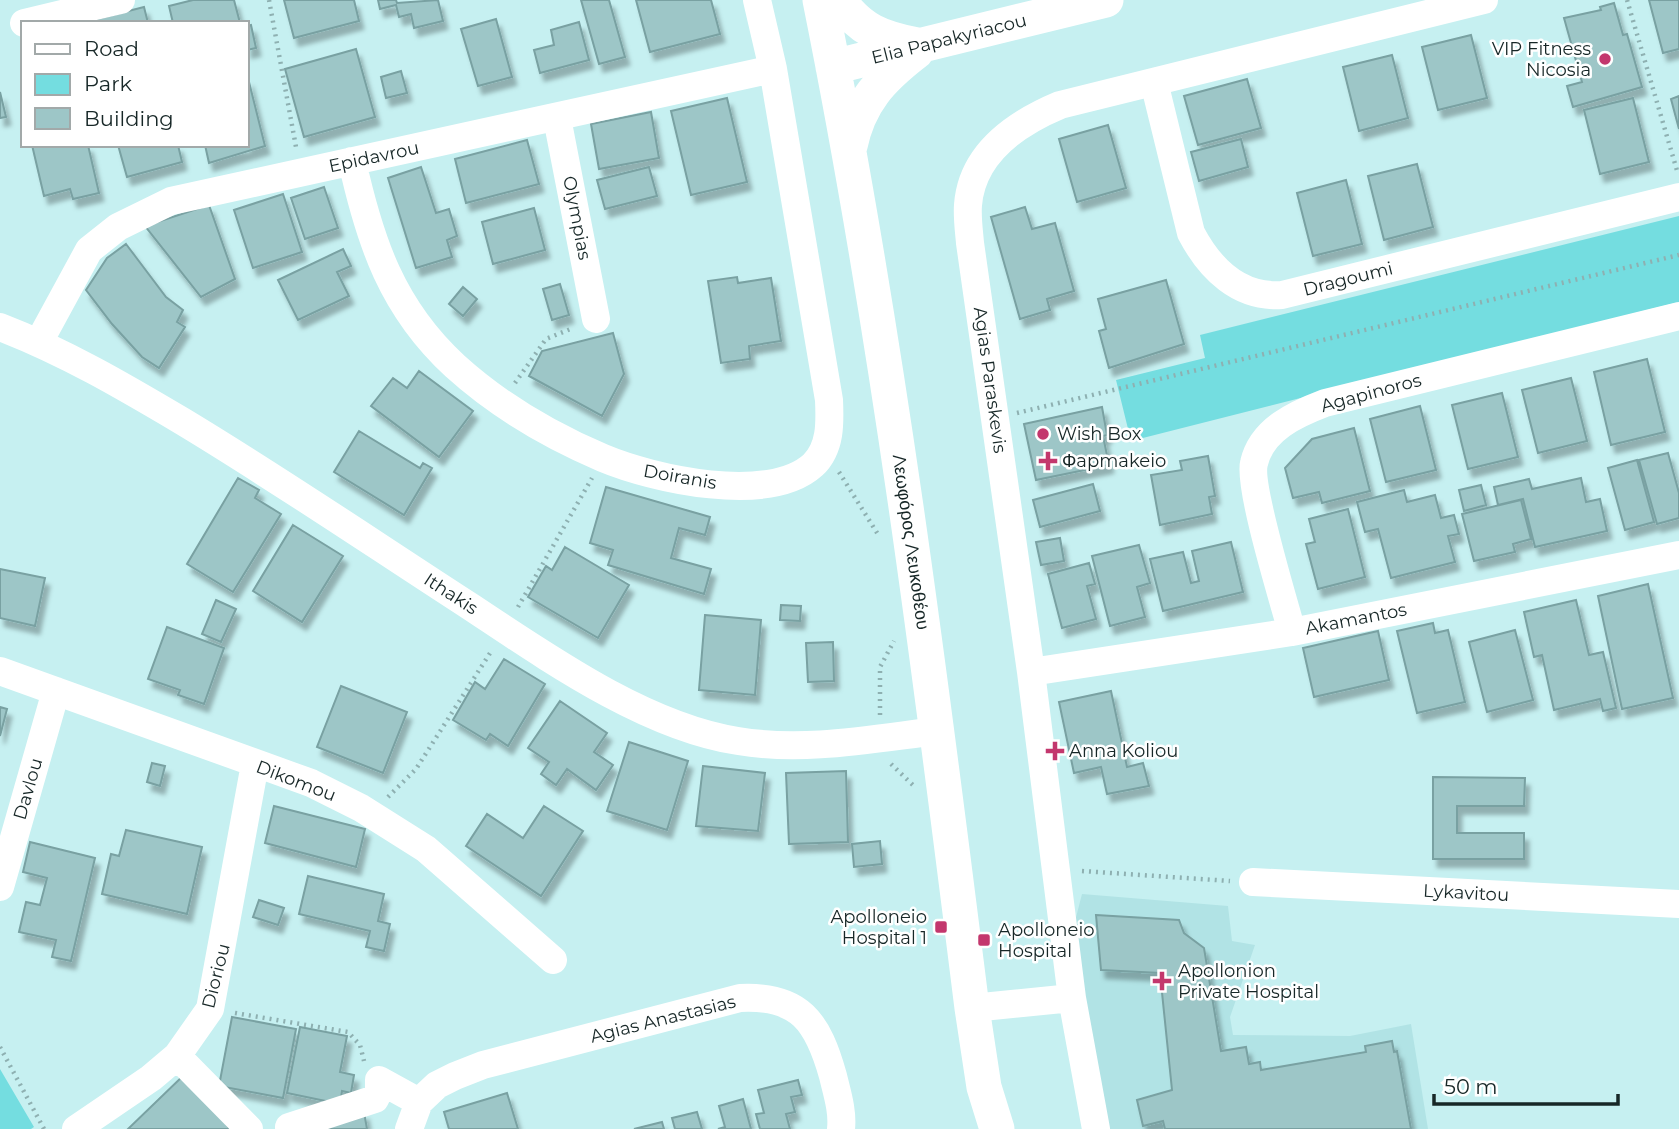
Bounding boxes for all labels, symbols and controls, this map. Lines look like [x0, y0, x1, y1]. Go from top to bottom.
street label: Elia Papakyriacou [869, 9, 1029, 69]
legend [21, 21, 248, 147]
text: Road [84, 36, 139, 61]
place label: VIP Fitness Nicosia [1492, 38, 1591, 81]
marker: VIP Fitness Nicosia [1597, 51, 1613, 67]
text: Park [84, 71, 132, 96]
text: Building [84, 106, 174, 131]
street label: Epidavrou [327, 137, 421, 177]
street label: Olympias [558, 174, 596, 262]
street label: Dragoumi [1301, 257, 1395, 301]
street label: Agias Paraskevis [969, 305, 1011, 455]
street label: Agapinoros [1318, 369, 1424, 417]
place label: Wish Box [1057, 423, 1142, 445]
marker: Wish Box [1035, 426, 1051, 442]
place label: Φapmakeio [1062, 450, 1166, 472]
street label: Λεωφόρος Λευκοθέου [888, 453, 934, 631]
marker: Φapmakeio [1040, 453, 1056, 469]
street label: Doiranis [642, 460, 719, 494]
street label: Ithakis [420, 568, 482, 620]
street label: Akamantos [1303, 598, 1409, 640]
place label: Anna Koliou [1069, 740, 1178, 762]
marker: Anna Koliou [1047, 743, 1063, 759]
street label: Davlou [9, 756, 47, 822]
street label: Dikomou [253, 756, 339, 806]
street label: Lykavitou [1422, 880, 1510, 906]
place label: Apolloneio Hospital 1 [830, 906, 927, 949]
marker: Apolloneio Hospital 1 [933, 919, 949, 935]
place label: Apolloneio Hospital [998, 919, 1095, 962]
marker: Apolloneio Hospital [976, 932, 992, 948]
street label: Dioriou [197, 941, 235, 1011]
place label: Apollonion Private Hospital [1178, 960, 1319, 1003]
marker: Apollonion Private Hospital [1152, 971, 1172, 991]
street label: Agias Anastasias [588, 990, 738, 1048]
scale bar [1434, 1062, 1618, 1106]
text: 50 m [1444, 1074, 1498, 1099]

